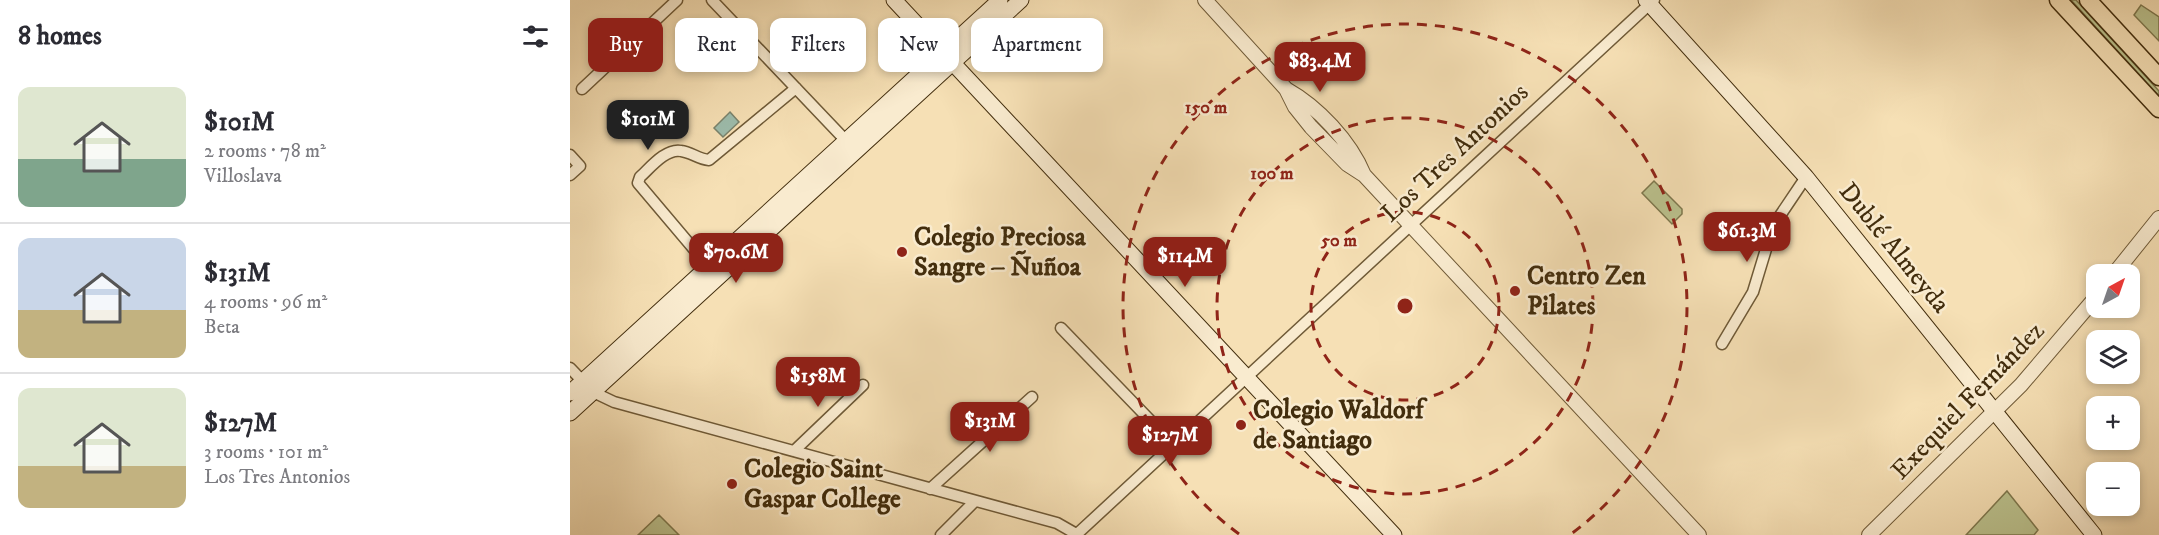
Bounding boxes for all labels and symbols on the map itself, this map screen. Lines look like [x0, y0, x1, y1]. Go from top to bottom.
pin: $83.4M [1271, 42, 1369, 93]
street label: Los Tres Antonios [1374, 76, 1536, 230]
text: 150 m [1185, 97, 1228, 119]
pin: $101M [606, 100, 690, 151]
text: 100 m [1250, 163, 1294, 185]
street label: Dublé Almeyda [1831, 176, 1957, 320]
pin: $61.3M [1698, 212, 1796, 263]
place label: Colegio Preciosa Sangre – Ñuñoa [914, 221, 1087, 284]
text: 50 m [1320, 230, 1357, 252]
pin: $70.6M [687, 233, 785, 284]
pin: $114M [1143, 237, 1227, 288]
marker: Colegio Preciosa Sangre – Ñuñoa [895, 245, 909, 259]
place label: Centro Zen Pilates [1527, 260, 1646, 323]
north arrow [2086, 264, 2140, 318]
marker: Centro Zen Pilates [1508, 284, 1522, 298]
centre of rings [1395, 296, 1415, 316]
street label: Exequiel Fernández [1884, 315, 2052, 487]
pin: $158M [776, 357, 860, 408]
place label: Colegio Waldorf de Santiago [1253, 394, 1428, 457]
pin: $131M [948, 402, 1032, 453]
pin: $127M [1128, 416, 1212, 467]
marker: Colegio Waldorf de Santiago [1234, 418, 1248, 432]
place label: Colegio Saint Gaspar College [744, 453, 901, 516]
marker: Colegio Saint Gaspar College [725, 477, 739, 491]

